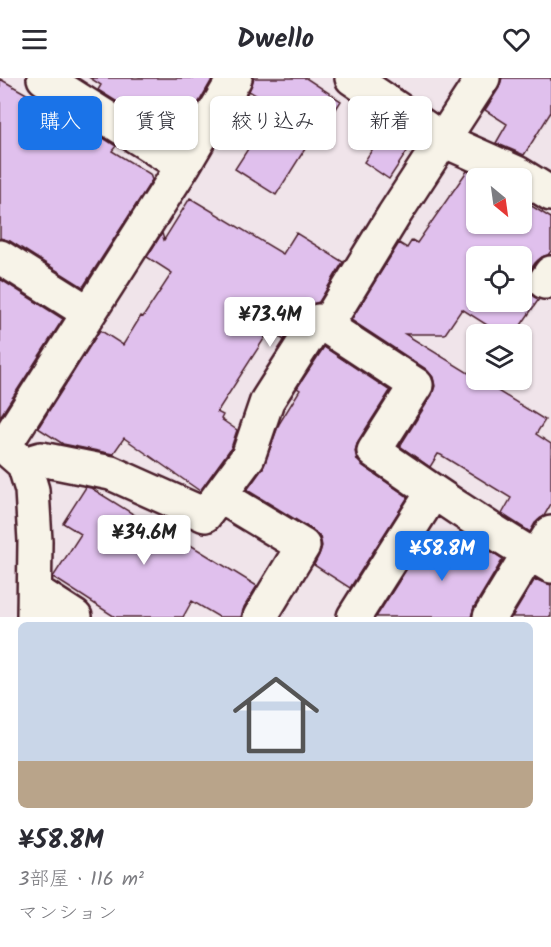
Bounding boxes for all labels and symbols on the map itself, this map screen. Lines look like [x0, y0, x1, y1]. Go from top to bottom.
north arrow [466, 168, 532, 234]
pin: ¥73.4M [221, 297, 319, 348]
pin: ¥34.6M [95, 515, 193, 566]
pin: ¥58.8M [393, 531, 491, 582]

